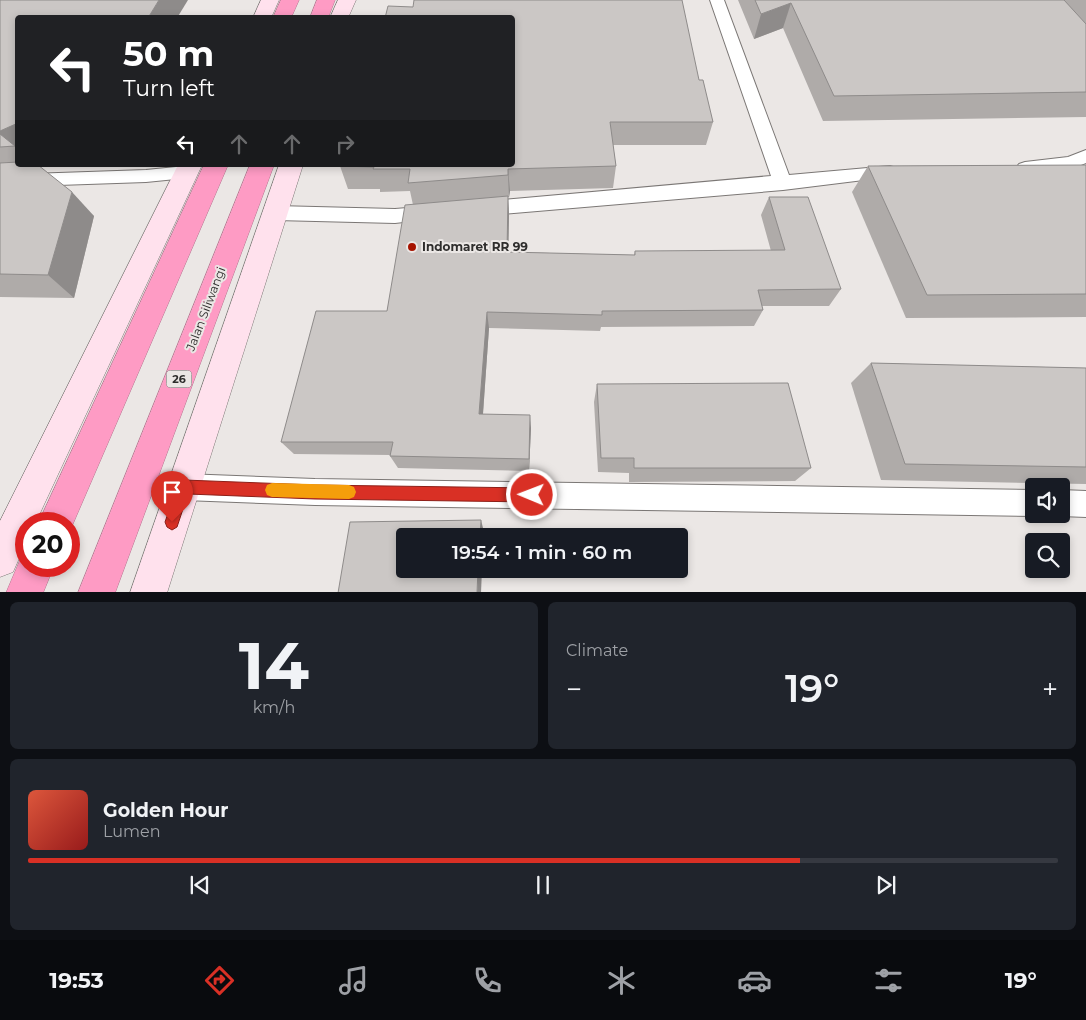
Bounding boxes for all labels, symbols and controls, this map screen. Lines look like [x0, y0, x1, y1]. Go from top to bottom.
text: 50 m [123, 32, 214, 75]
icon: left [40, 35, 105, 100]
text: Turn left [123, 75, 215, 102]
icon: left [172, 130, 200, 158]
icon: ahead [225, 130, 253, 158]
icon: ahead [278, 130, 306, 158]
icon: right [331, 130, 359, 158]
place label: Indomaret RR 99 [422, 239, 528, 254]
marker: Indomaret RR 99 [406, 241, 418, 253]
street label: Jalan Siliwangi [182, 265, 228, 354]
road number: 26 [166, 370, 192, 388]
position arrow [505, 468, 557, 520]
pin [151, 471, 193, 522]
icon: arrive [158, 478, 186, 506]
map controls [1025, 478, 1070, 578]
button: sound [1025, 478, 1070, 523]
speed limit sign: 20 [15, 512, 80, 577]
button: search [1025, 533, 1070, 578]
text: 19:54 · 1 min · 60 m [452, 541, 632, 564]
text: 14 [239, 626, 309, 705]
text: Climate [566, 641, 628, 660]
text: 19° [785, 665, 839, 712]
text: − [566, 672, 582, 706]
text: + [1042, 672, 1058, 706]
text: km/h [253, 698, 295, 717]
text: Golden Hour [103, 799, 229, 822]
text: Lumen [103, 822, 161, 841]
icon: previous [186, 871, 214, 899]
icon: pause [529, 871, 557, 899]
icon: next [872, 871, 900, 899]
icon: directions [202, 963, 237, 998]
icon: music [336, 963, 371, 998]
icon: phone [470, 963, 505, 998]
icon: climate [604, 963, 639, 998]
icon: car [737, 963, 772, 998]
icon: filters [871, 963, 906, 998]
text: 19:53 [49, 967, 104, 994]
text: 19° [1005, 967, 1037, 994]

